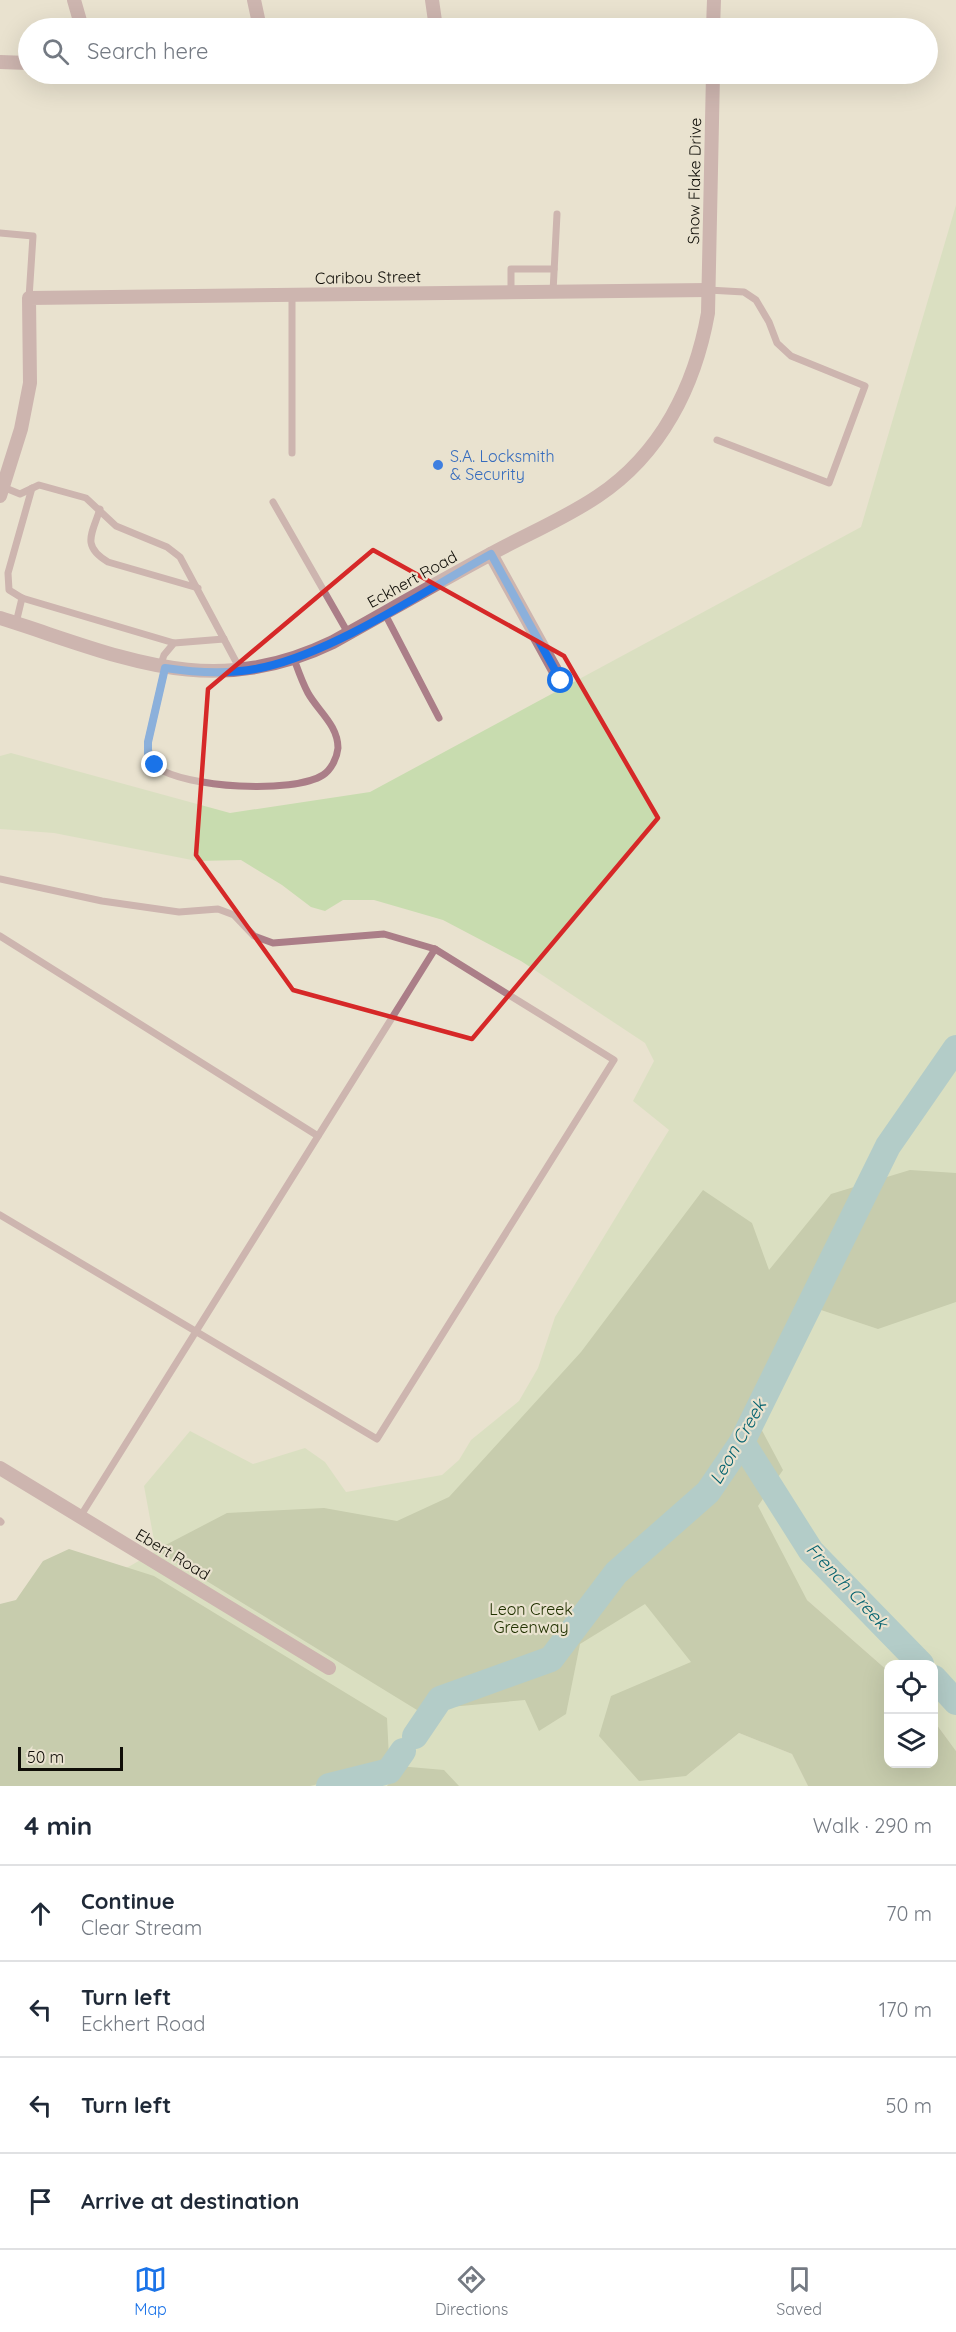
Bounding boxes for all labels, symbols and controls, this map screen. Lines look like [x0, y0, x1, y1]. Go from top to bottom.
search box [18, 18, 938, 84]
icon: search [39, 35, 72, 68]
text: Search here [87, 37, 208, 65]
street label: Snow Flake Drive [683, 117, 705, 245]
street label: Caribou Street [315, 266, 421, 288]
place label: S.A. Locksmith & Security [450, 446, 554, 484]
marker: S.A. Locksmith & Security [431, 458, 445, 472]
street label: Eckhert Road [364, 546, 460, 612]
route start [547, 667, 573, 693]
route end [141, 751, 167, 777]
water label: Leon Creek [704, 1394, 772, 1488]
street label: Ebert Road [132, 1524, 214, 1584]
water label: French Creek [801, 1538, 894, 1635]
park label: Leon Creek Greenway [489, 1599, 573, 1637]
map controls [884, 1660, 938, 1768]
button: locate [884, 1660, 938, 1714]
button: layers [884, 1714, 938, 1768]
scale bar [18, 1744, 123, 1772]
text: 50 m [27, 1747, 64, 1767]
text: 4 min [24, 1809, 92, 1842]
text: Walk · 290 m [813, 1813, 932, 1838]
text: Continue [81, 1887, 175, 1915]
icon: ahead [24, 1897, 57, 1930]
text: 70 m [886, 1901, 932, 1926]
text: Clear Stream [81, 1915, 202, 1940]
text: Turn left [81, 1983, 171, 2011]
icon: left [24, 1993, 57, 2026]
text: 170 m [879, 1997, 932, 2022]
text: Eckhert Road [81, 2011, 205, 2036]
icon: left [24, 2089, 57, 2122]
text: Turn left [81, 2091, 171, 2119]
text: 50 m [886, 2093, 932, 2118]
icon: arrive [24, 2185, 57, 2218]
text: Arrive at destination [81, 2187, 299, 2215]
tab: Map [134, 2263, 167, 2319]
tab: Directions [435, 2263, 508, 2319]
tab: Saved [776, 2263, 822, 2319]

